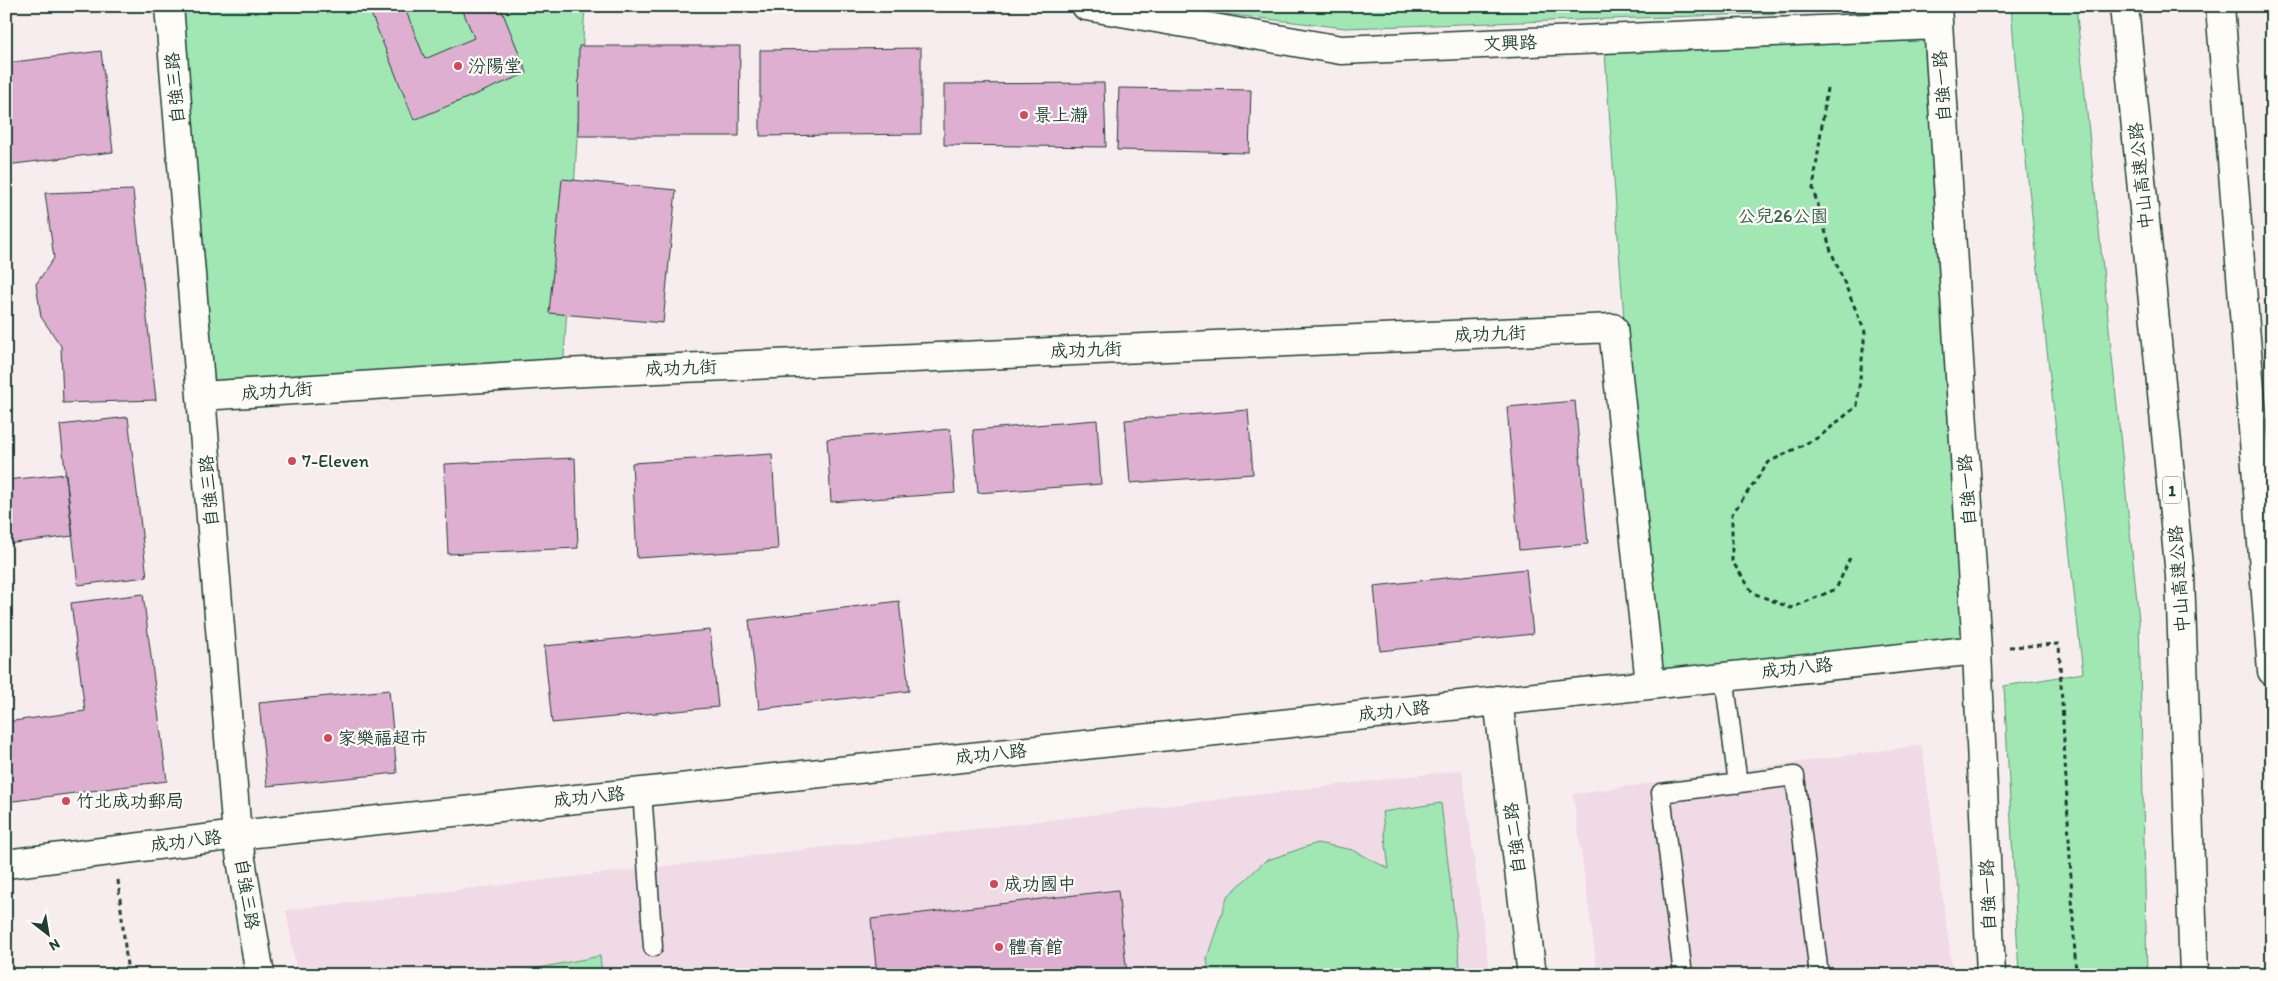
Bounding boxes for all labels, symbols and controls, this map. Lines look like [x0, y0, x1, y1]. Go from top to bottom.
street label: 文興路 [1483, 31, 1537, 55]
street label: 自強一路 [1929, 49, 1955, 123]
street label: 自強三路 [161, 51, 189, 125]
place label: 汾陽堂 [468, 55, 522, 77]
marker: 汾陽堂 [452, 60, 464, 72]
place label: 景上瀞 [1034, 104, 1088, 126]
marker: 景上瀞 [1018, 109, 1030, 121]
street label: 中山高速公路 [2124, 121, 2158, 231]
park label: 公兒26公園 [1738, 205, 1829, 227]
street label: 成功九街 [1454, 322, 1526, 346]
street label: 成功九街 [1050, 338, 1122, 362]
street label: 成功九街 [645, 356, 717, 380]
street label: 成功九街 [240, 378, 314, 404]
place label: 7-Eleven [302, 450, 369, 472]
street label: 自強一路 [1954, 453, 1980, 527]
street label: 自強三路 [195, 454, 223, 528]
marker: 7-Eleven [286, 455, 298, 467]
road number: 1 [2163, 476, 2181, 504]
street label: 中山高速公路 [2164, 524, 2194, 634]
street label: 成功八路 [1760, 653, 1834, 683]
street label: 成功八路 [1357, 696, 1431, 726]
place label: 家樂福超市 [338, 727, 428, 749]
marker: 家樂福超市 [322, 732, 334, 744]
street label: 成功八路 [954, 739, 1028, 769]
street label: 成功八路 [552, 782, 626, 812]
place label: 竹北成功郵局 [76, 790, 184, 812]
marker: 竹北成功郵局 [60, 795, 72, 807]
street label: 自強二路 [1500, 801, 1530, 875]
street label: 成功八路 [149, 826, 223, 856]
street label: 自強三路 [231, 857, 263, 931]
street label: 自強一路 [1976, 859, 2000, 931]
place label: 成功國中 [1004, 873, 1076, 895]
marker: 成功國中 [988, 878, 1000, 890]
north arrow [22, 908, 72, 958]
text: N [46, 935, 63, 954]
place label: 體育館 [1009, 936, 1063, 958]
marker: 體育館 [993, 941, 1005, 953]

